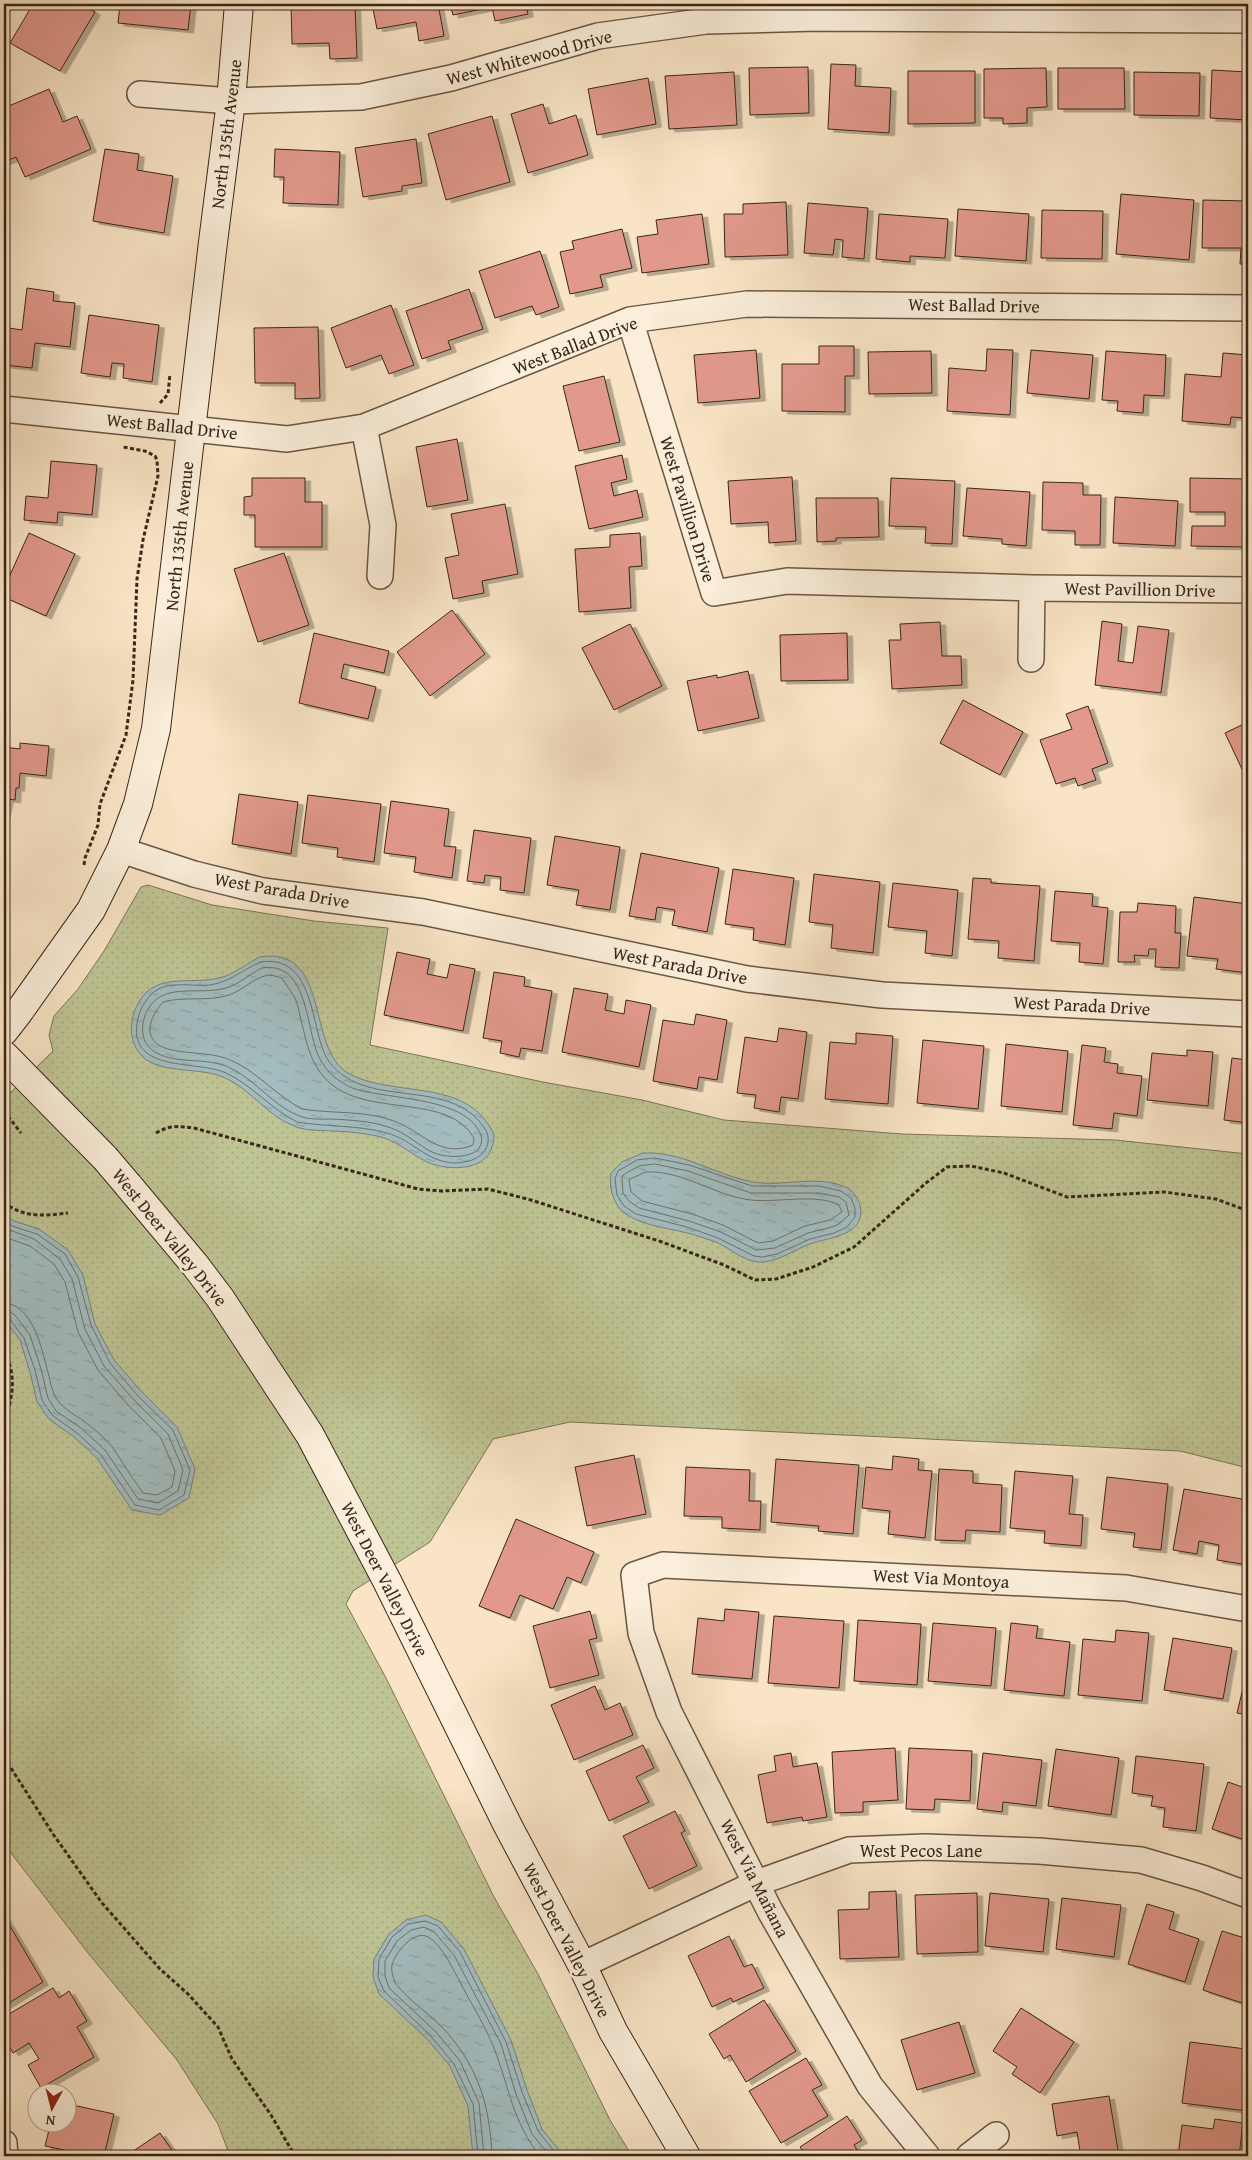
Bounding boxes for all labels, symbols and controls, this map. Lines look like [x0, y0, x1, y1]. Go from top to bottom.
street label: West Whitewood Drive [443, 22, 615, 92]
street label: North 135th Avenue [203, 58, 249, 210]
street label: West Ballad Drive [908, 290, 1040, 320]
street label: West Ballad Drive [509, 309, 641, 381]
street label: West Ballad Drive [105, 406, 239, 446]
street label: West Pavillion Drive [653, 433, 723, 585]
street label: North 135th Avenue [158, 460, 200, 612]
street label: West Pavillion Drive [1064, 574, 1216, 604]
street label: West Parada Drive [212, 865, 352, 915]
street label: West Parada Drive [610, 939, 750, 991]
street label: West Parada Drive [1013, 988, 1151, 1022]
street label: West Deer Valley Drive [106, 1162, 234, 1312]
street label: West Deer Valley Drive [334, 1497, 436, 1661]
street label: West Via Montoya [872, 1561, 1010, 1595]
street label: West Via Mañana [713, 1814, 797, 1943]
street label: West Pecos Lane [860, 1837, 982, 1864]
street label: West Deer Valley Drive [516, 1858, 618, 2022]
north arrow [28, 2082, 78, 2132]
text: N [44, 2110, 56, 2131]

